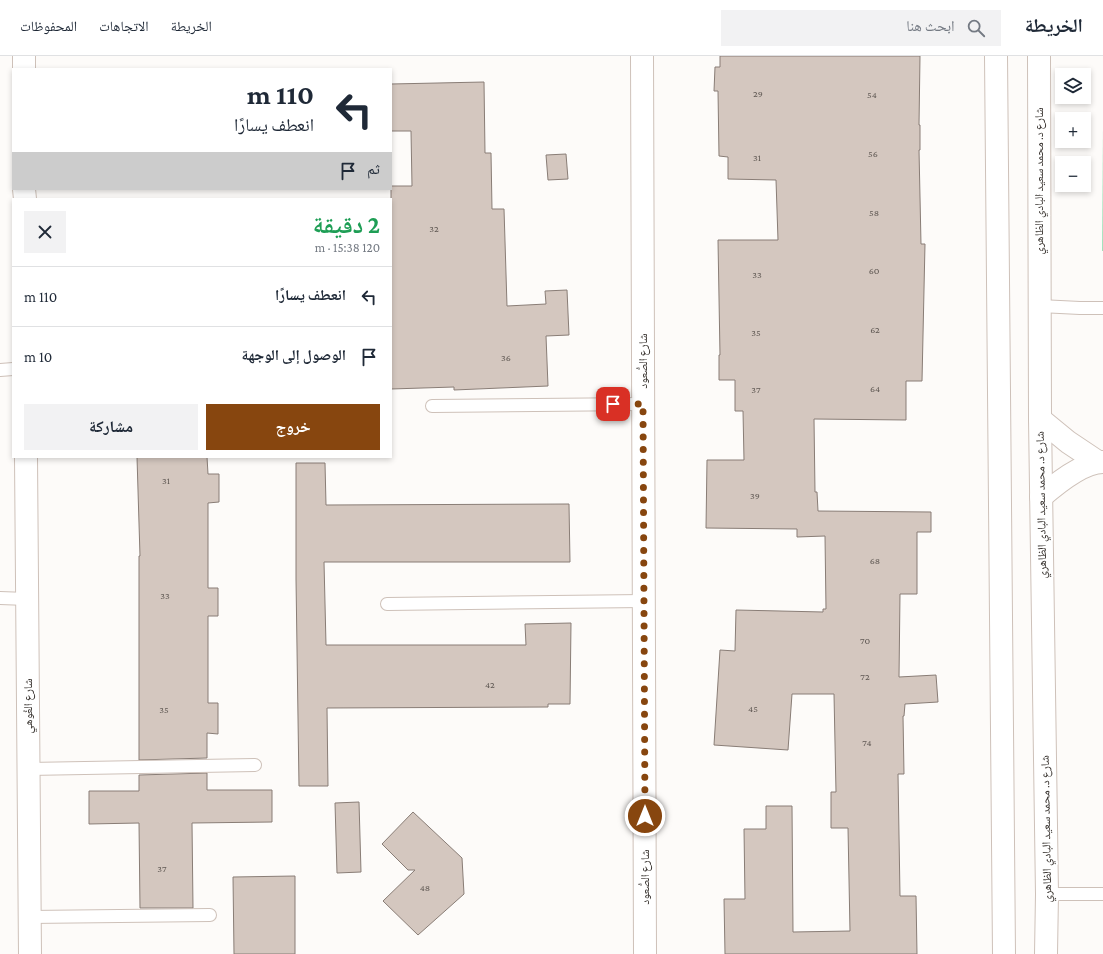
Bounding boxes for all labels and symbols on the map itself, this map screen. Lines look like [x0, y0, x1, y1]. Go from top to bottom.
house number: 29 [753, 88, 763, 99]
house number: 54 [867, 89, 877, 100]
street label: شارع د. محمد سعيد البادي الظاهري [1032, 107, 1049, 255]
house number: 56 [868, 148, 878, 159]
house number: 31 [753, 152, 761, 163]
house number: 58 [869, 207, 879, 218]
house number: 32 [429, 223, 439, 234]
house number: 60 [869, 265, 880, 276]
house number: 33 [752, 269, 762, 280]
house number: 62 [870, 324, 880, 335]
house number: 35 [751, 327, 761, 338]
street label: شارع الصُّعود [636, 333, 651, 389]
house number: 36 [501, 352, 511, 363]
house number: 64 [870, 383, 880, 394]
house number: 37 [751, 384, 761, 395]
pin [596, 387, 630, 421]
street label: شارع د. محمد سعيد البادي الظاهري [1033, 431, 1052, 579]
house number: 31 [162, 475, 170, 486]
house number: 39 [750, 490, 760, 501]
house number: 68 [870, 555, 880, 566]
house number: 33 [160, 590, 170, 601]
house number: 70 [860, 635, 870, 646]
house number: 72 [860, 671, 870, 682]
street label: شارع الغُوهي [21, 678, 38, 734]
house number: 42 [485, 679, 495, 690]
house number: 45 [748, 703, 758, 714]
house number: 35 [159, 704, 169, 715]
house number: 74 [862, 737, 872, 748]
street label: شارع د. محمد سعيد البادي الظاهري [1038, 755, 1057, 903]
position arrow [624, 795, 666, 837]
street label: شارع الصُّعود [638, 849, 653, 905]
house number: 37 [157, 863, 167, 874]
house number: 48 [420, 882, 430, 893]

